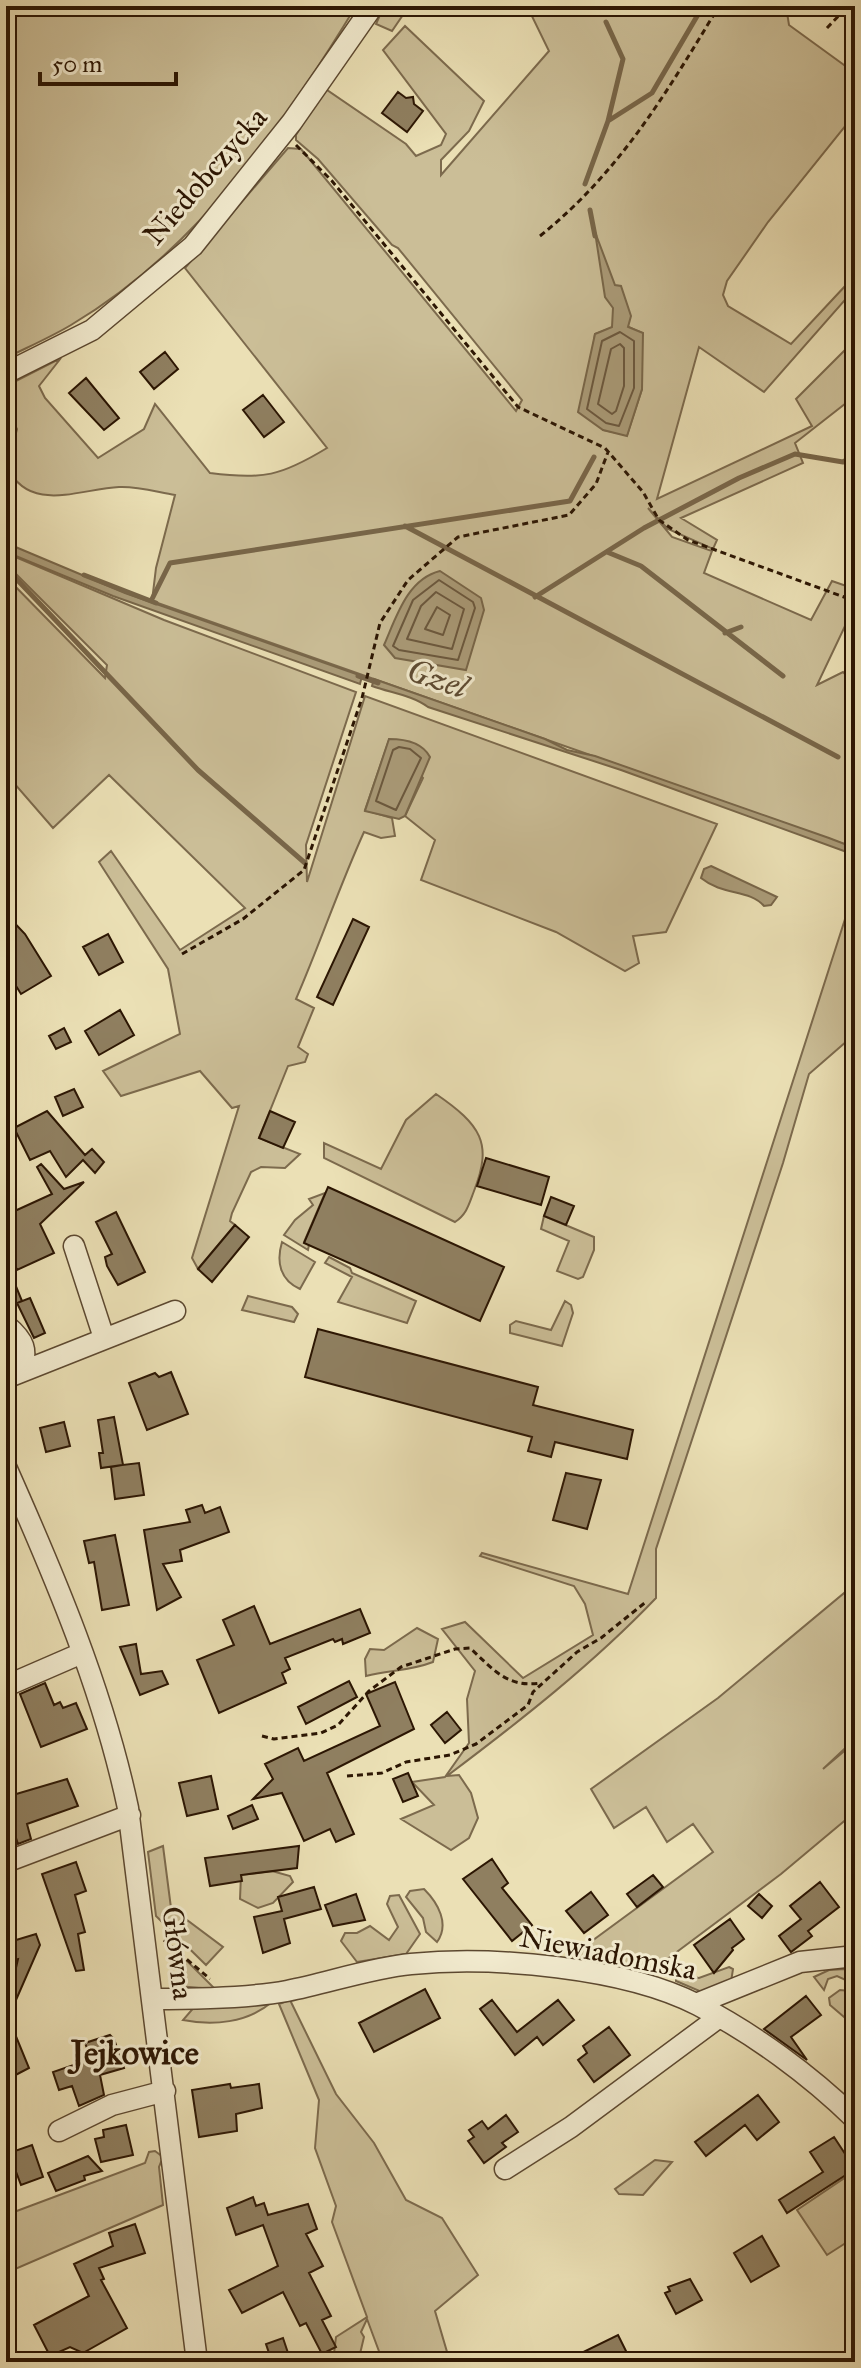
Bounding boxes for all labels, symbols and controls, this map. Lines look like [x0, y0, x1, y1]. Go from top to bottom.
scale bar [40, 36, 176, 86]
text: 50 m [52, 49, 102, 79]
street label: Niedobczycka [136, 100, 275, 252]
water label: Gzel [402, 651, 475, 708]
street label: Główna [154, 1904, 202, 2002]
street label: Niewiadomska [516, 1918, 700, 1988]
district label: Jejkowice [67, 2032, 199, 2075]

